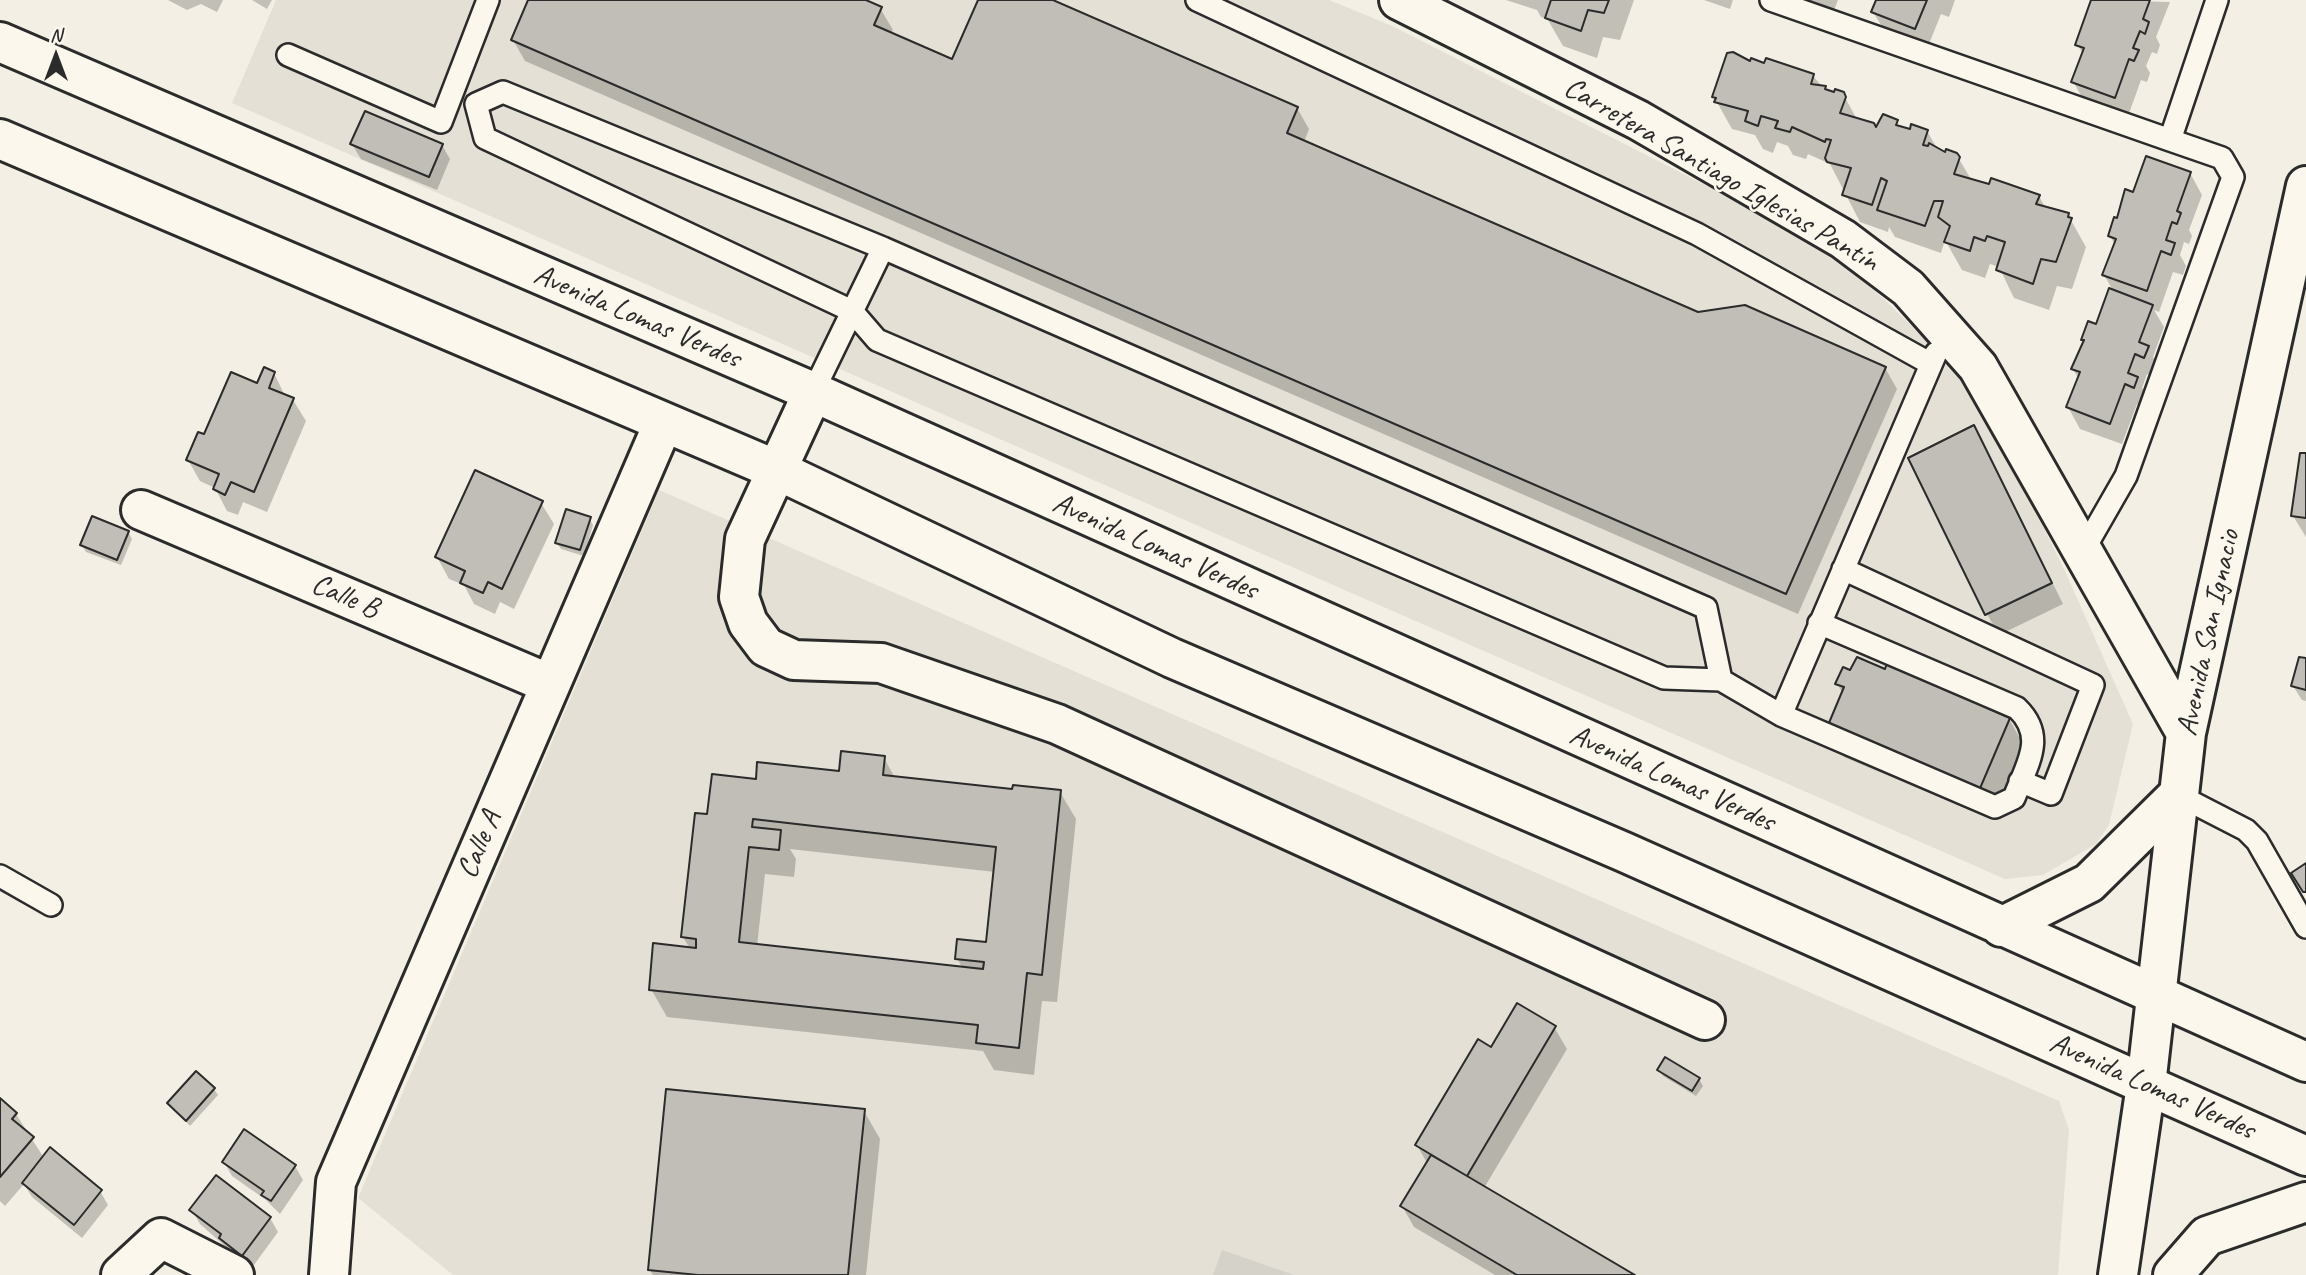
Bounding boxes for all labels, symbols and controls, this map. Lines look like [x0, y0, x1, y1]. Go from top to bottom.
north arrow [21, 21, 91, 91]
text: N [50, 23, 62, 47]
street label: Carretera Santiago Iglesias Pantín [1557, 70, 1885, 280]
street label: Avenida Lomas Verdes [528, 257, 746, 377]
street label: Avenida Lomas Verdes [1047, 486, 1263, 608]
street label: Avenida San Ignacio [2170, 527, 2248, 739]
street label: Calle B [306, 567, 384, 627]
street label: Avenida Lomas Verdes [1564, 718, 1780, 840]
street label: Calle A [450, 806, 510, 884]
street label: Avenida Lomas Verdes [2044, 1026, 2260, 1148]

